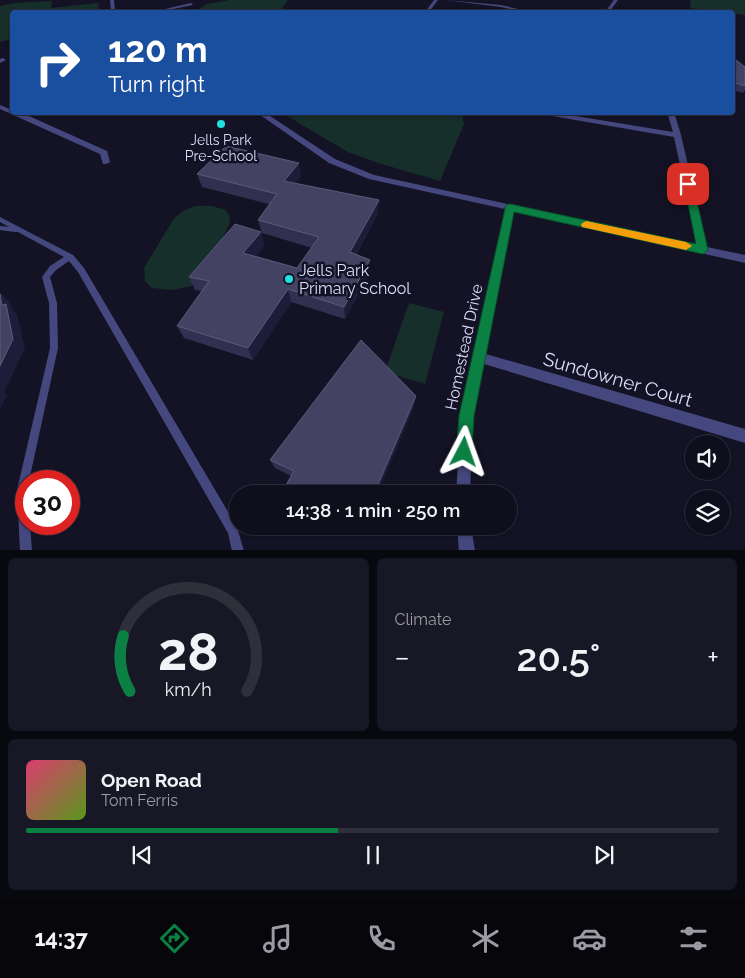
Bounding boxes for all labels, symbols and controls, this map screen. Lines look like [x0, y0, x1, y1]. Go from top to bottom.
text: 120 m [108, 29, 208, 70]
icon: right [25, 30, 90, 95]
text: Turn right [108, 71, 205, 97]
marker: Jells Park Pre-School [215, 118, 227, 130]
place label: Jells Park Pre-School [185, 132, 257, 164]
pin [667, 163, 709, 205]
icon: arrive [674, 170, 702, 198]
place label: Jells Park Primary School [299, 261, 411, 298]
marker: Jells Park Primary School [283, 273, 295, 285]
street label: Homestead Drive [441, 282, 487, 412]
street label: Sundowner Court [541, 347, 696, 411]
position arrow [437, 425, 489, 477]
map controls [685, 435, 730, 535]
button: sound [685, 435, 730, 480]
speed limit sign: 30 [15, 470, 80, 535]
button: layers [685, 490, 730, 535]
text: 14:38 · 1 min · 250 m [286, 499, 460, 521]
text: Climate [395, 610, 451, 629]
text: 28 [158, 621, 219, 682]
text: 20.5° [517, 635, 600, 680]
text: − [395, 641, 410, 674]
text: + [707, 641, 719, 674]
text: km/h [165, 679, 212, 700]
text: Open Road [101, 769, 202, 791]
text: Tom Ferris [101, 791, 178, 810]
icon: previous [128, 841, 156, 869]
icon: pause [359, 841, 387, 869]
icon: next [590, 841, 618, 869]
icon: directions [157, 921, 192, 956]
icon: music [260, 921, 295, 956]
icon: phone [364, 921, 399, 956]
icon: climate [468, 921, 503, 956]
icon: car [572, 921, 607, 956]
icon: filters [676, 921, 711, 956]
text: 14:37 [34, 925, 88, 951]

